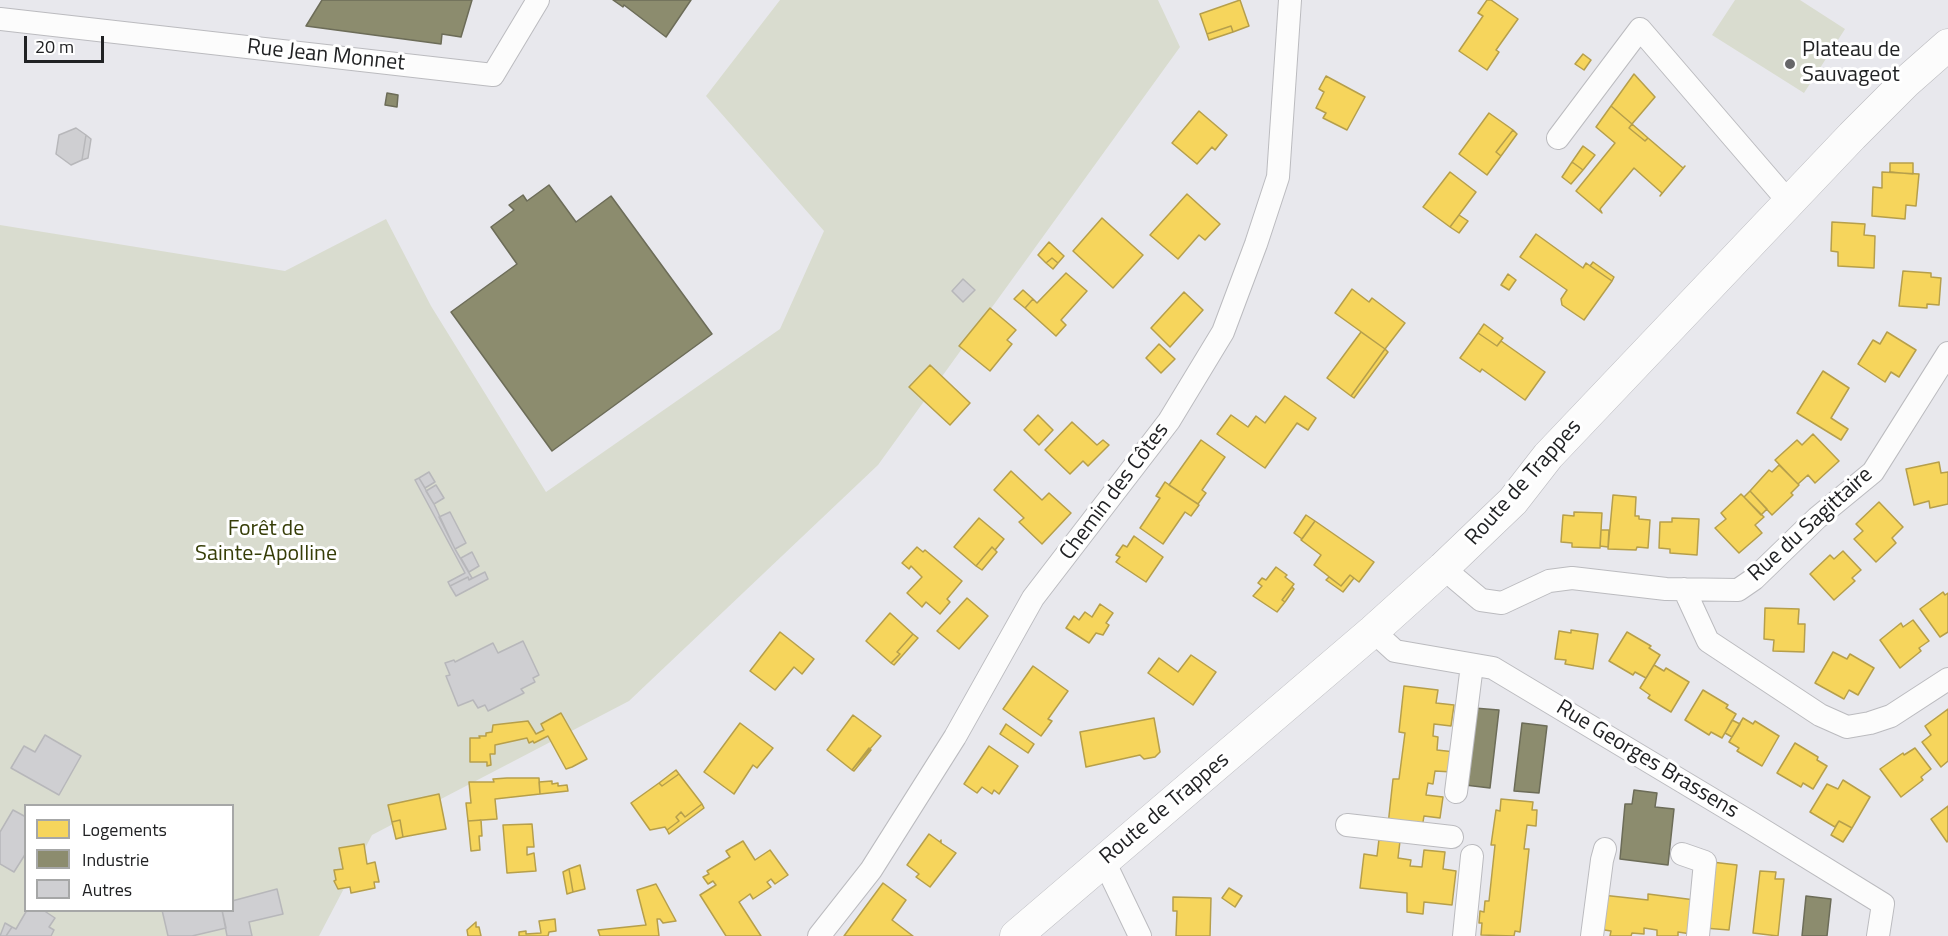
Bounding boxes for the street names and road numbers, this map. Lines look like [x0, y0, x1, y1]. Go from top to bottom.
street label: Rue Jean Monnet [246, 35, 406, 77]
street label: Route de Trappes [1460, 414, 1588, 552]
street label: Chemin des Côtes [1055, 418, 1175, 566]
street label: Rue du Sagittaire [1743, 462, 1879, 588]
street label: Rue Georges Brassens [1551, 695, 1743, 825]
street label: Route de Trappes [1095, 747, 1235, 871]

